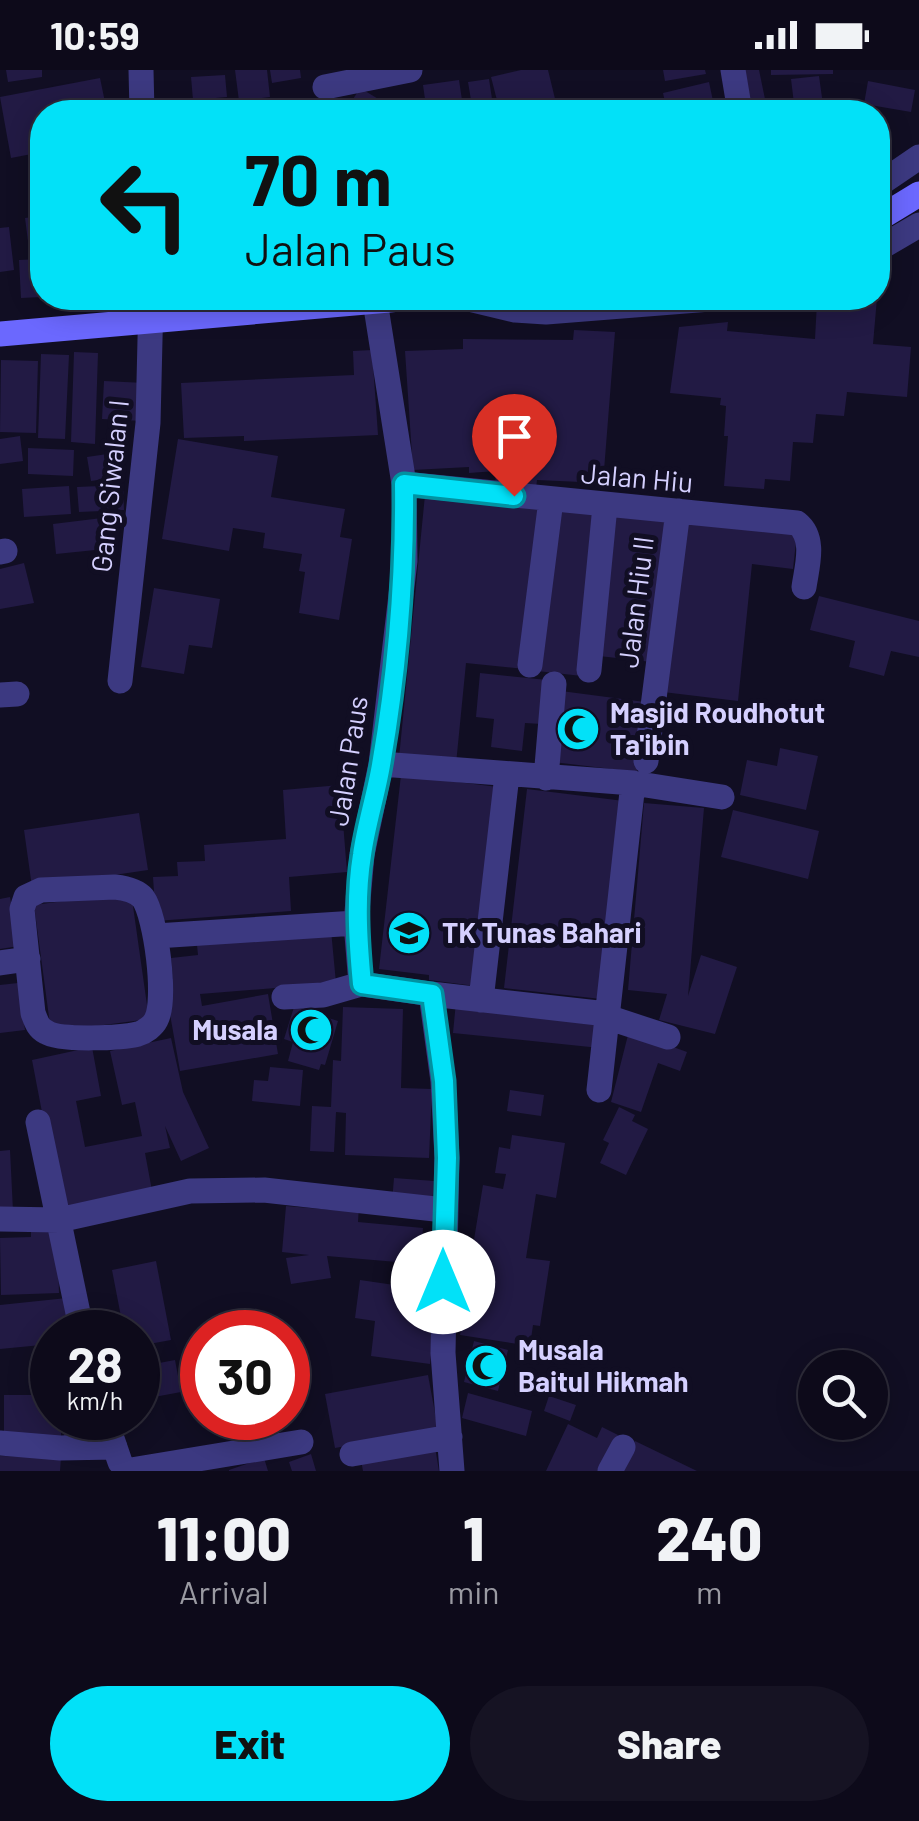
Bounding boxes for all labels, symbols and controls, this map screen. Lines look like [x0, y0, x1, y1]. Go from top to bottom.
text: 10:59 [50, 12, 140, 58]
text: 70 m [245, 136, 392, 220]
icon: left [80, 140, 210, 270]
text: Jalan Paus [245, 221, 456, 275]
pin [472, 394, 557, 497]
street label: Gang Siwalan I [83, 398, 135, 574]
icon: arrive [487, 409, 542, 464]
street label: Jalan Hiu [580, 455, 695, 499]
street label: Jalan Hiu II [610, 534, 660, 670]
street label: Jalan Paus [320, 693, 374, 828]
place label: Masjid Roudhotut Ta'ibin [610, 695, 825, 761]
mosque icon: Masjid Roudhotut Ta'ibin [555, 706, 601, 752]
school or university icon: TK Tunas Bahari [386, 910, 432, 956]
place label: TK Tunas Bahari [442, 915, 642, 949]
mosque icon: Musala [288, 1007, 334, 1053]
place label: Musala [192, 1012, 278, 1046]
position arrow [391, 1230, 495, 1334]
speed limit sign: 30 [180, 1310, 310, 1440]
place label: Musala Baitul Hikmah [518, 1332, 689, 1398]
text: 28 [67, 1333, 123, 1393]
mosque icon: Musala Baitul Hikmah [463, 1343, 509, 1389]
map controls [798, 1350, 888, 1440]
button: search [798, 1350, 888, 1440]
text: km/h [67, 1385, 123, 1415]
text: 11:00 [157, 1501, 291, 1573]
text: 1 [463, 1501, 484, 1573]
text: 240 [656, 1501, 762, 1573]
text: Arrival [179, 1572, 269, 1610]
text: min [448, 1572, 500, 1610]
text: m [696, 1572, 722, 1610]
button: Exit [50, 1686, 450, 1801]
button: Share [470, 1686, 869, 1801]

